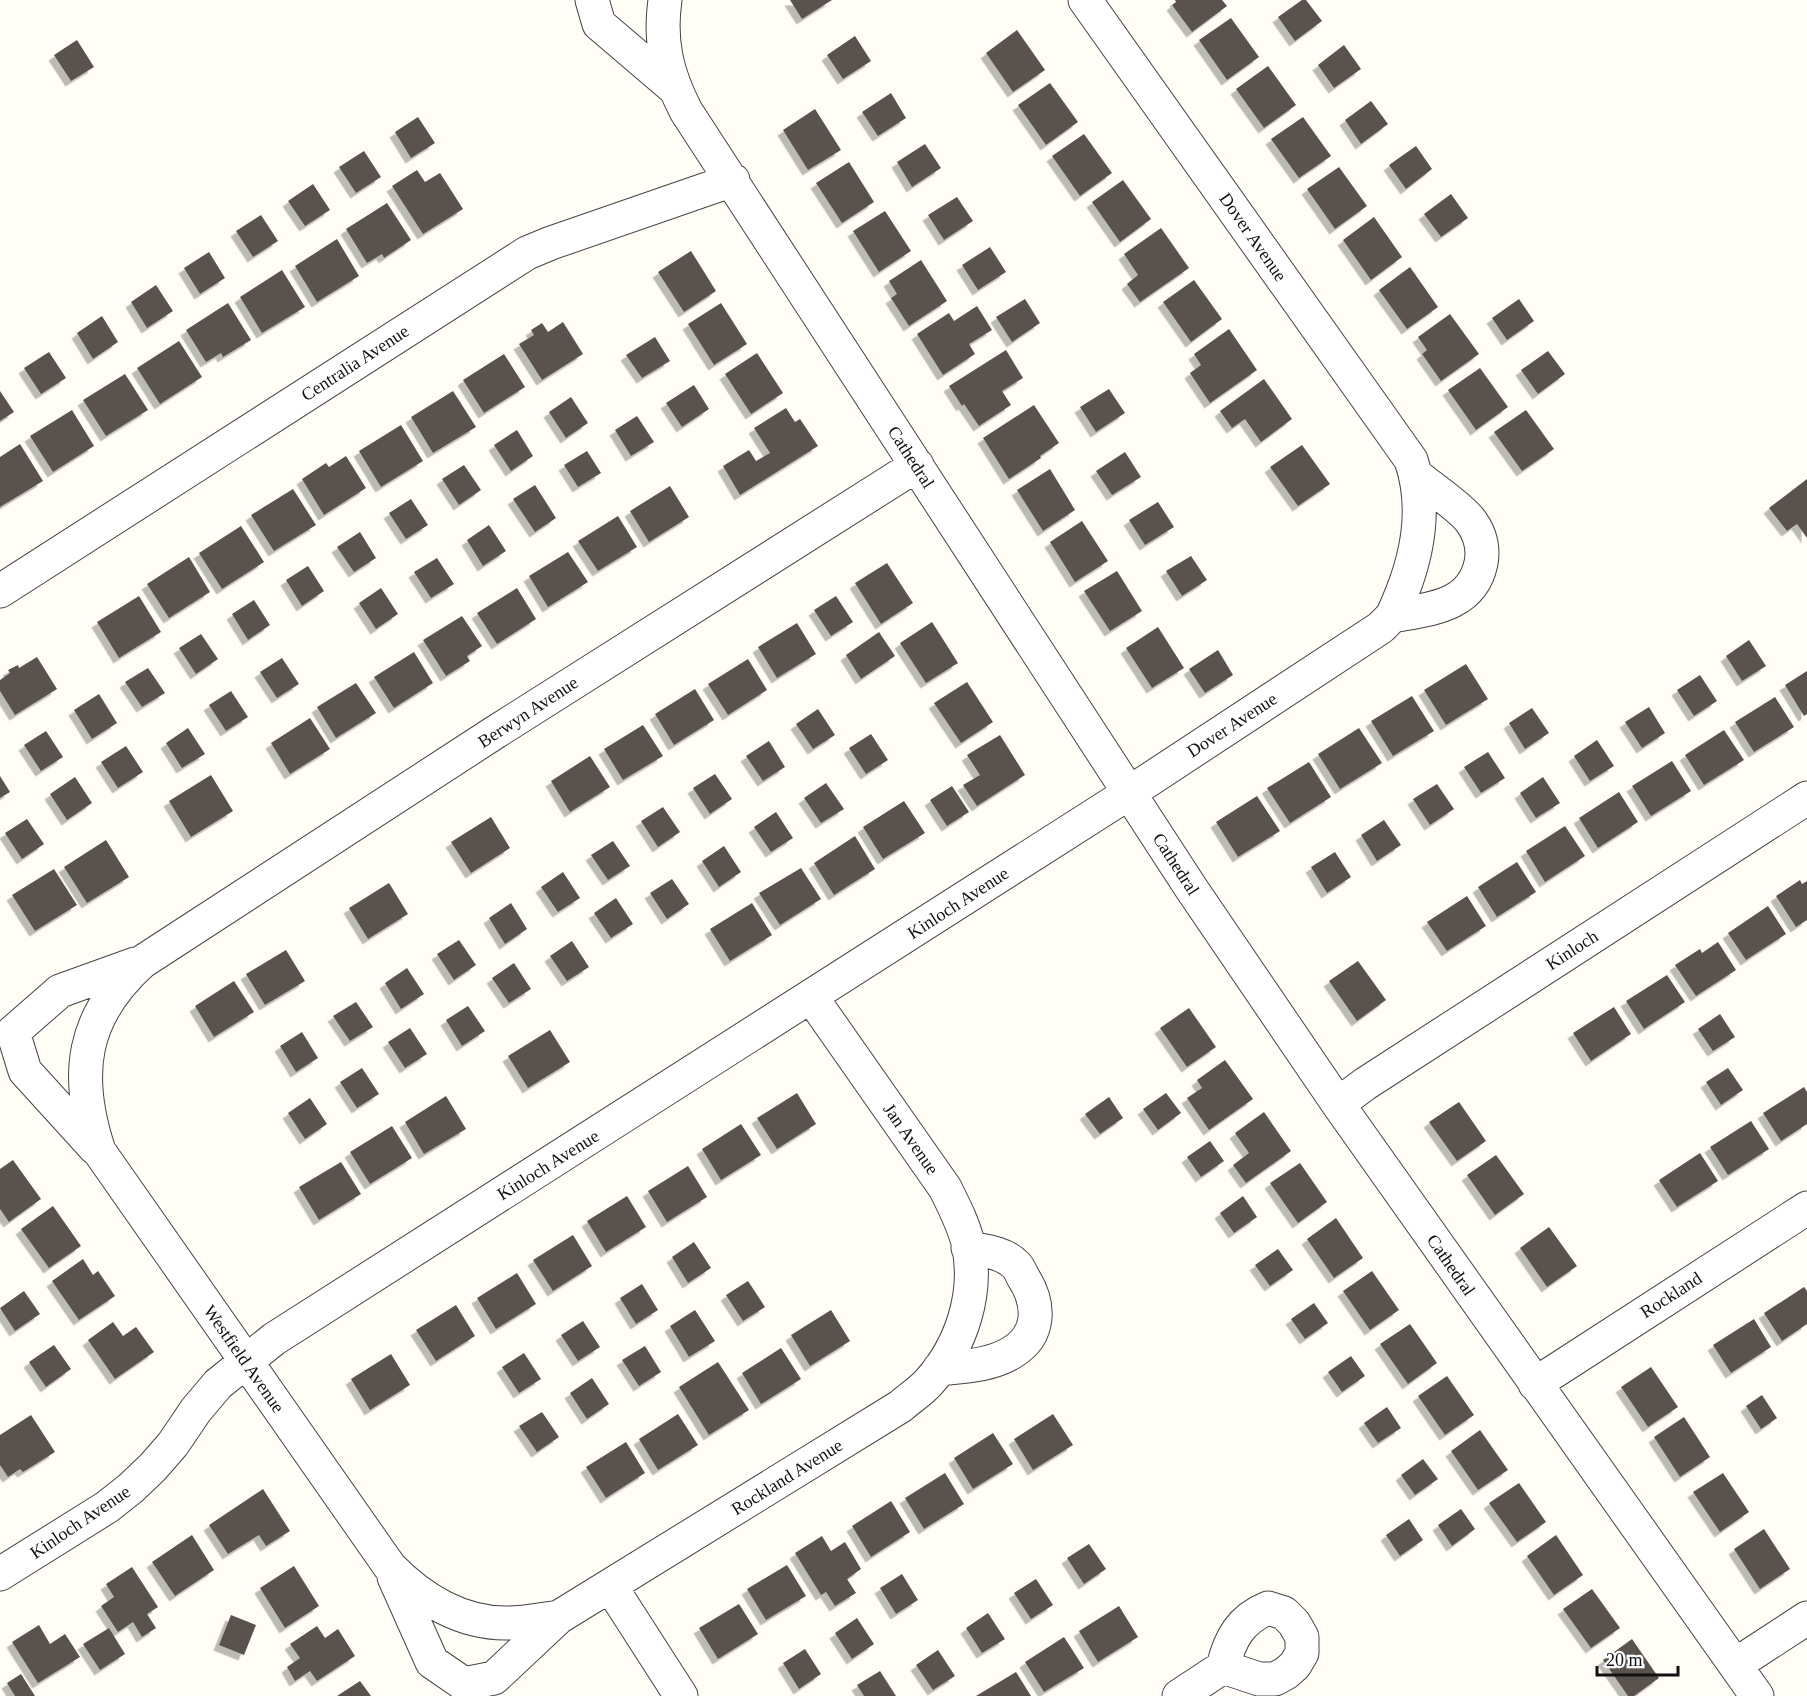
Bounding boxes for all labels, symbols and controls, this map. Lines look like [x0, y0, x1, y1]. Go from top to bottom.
street label: Dover Avenue [1215, 189, 1291, 285]
street label: Centralia Avenue [298, 321, 413, 405]
street label: Cathedral [884, 422, 938, 492]
street label: Berwyn Avenue [474, 672, 582, 752]
street label: Dover Avenue [1183, 689, 1281, 761]
street label: Cathedral [1149, 829, 1203, 899]
street label: Kinloch Avenue [904, 863, 1012, 943]
street label: Kinloch [1542, 926, 1602, 974]
street label: Jan Avenue [879, 1100, 943, 1178]
street label: Kinloch Avenue [493, 1126, 603, 1204]
street label: Cathedral [1423, 1231, 1479, 1299]
street label: Rockland [1637, 1268, 1705, 1322]
street label: Westfield Avenue [199, 1301, 289, 1417]
street label: Rockland Avenue [728, 1435, 846, 1519]
street label: Kinloch Avenue [26, 1481, 134, 1563]
scale bar [1597, 1639, 1678, 1677]
text: 20 m [1606, 1650, 1643, 1670]

